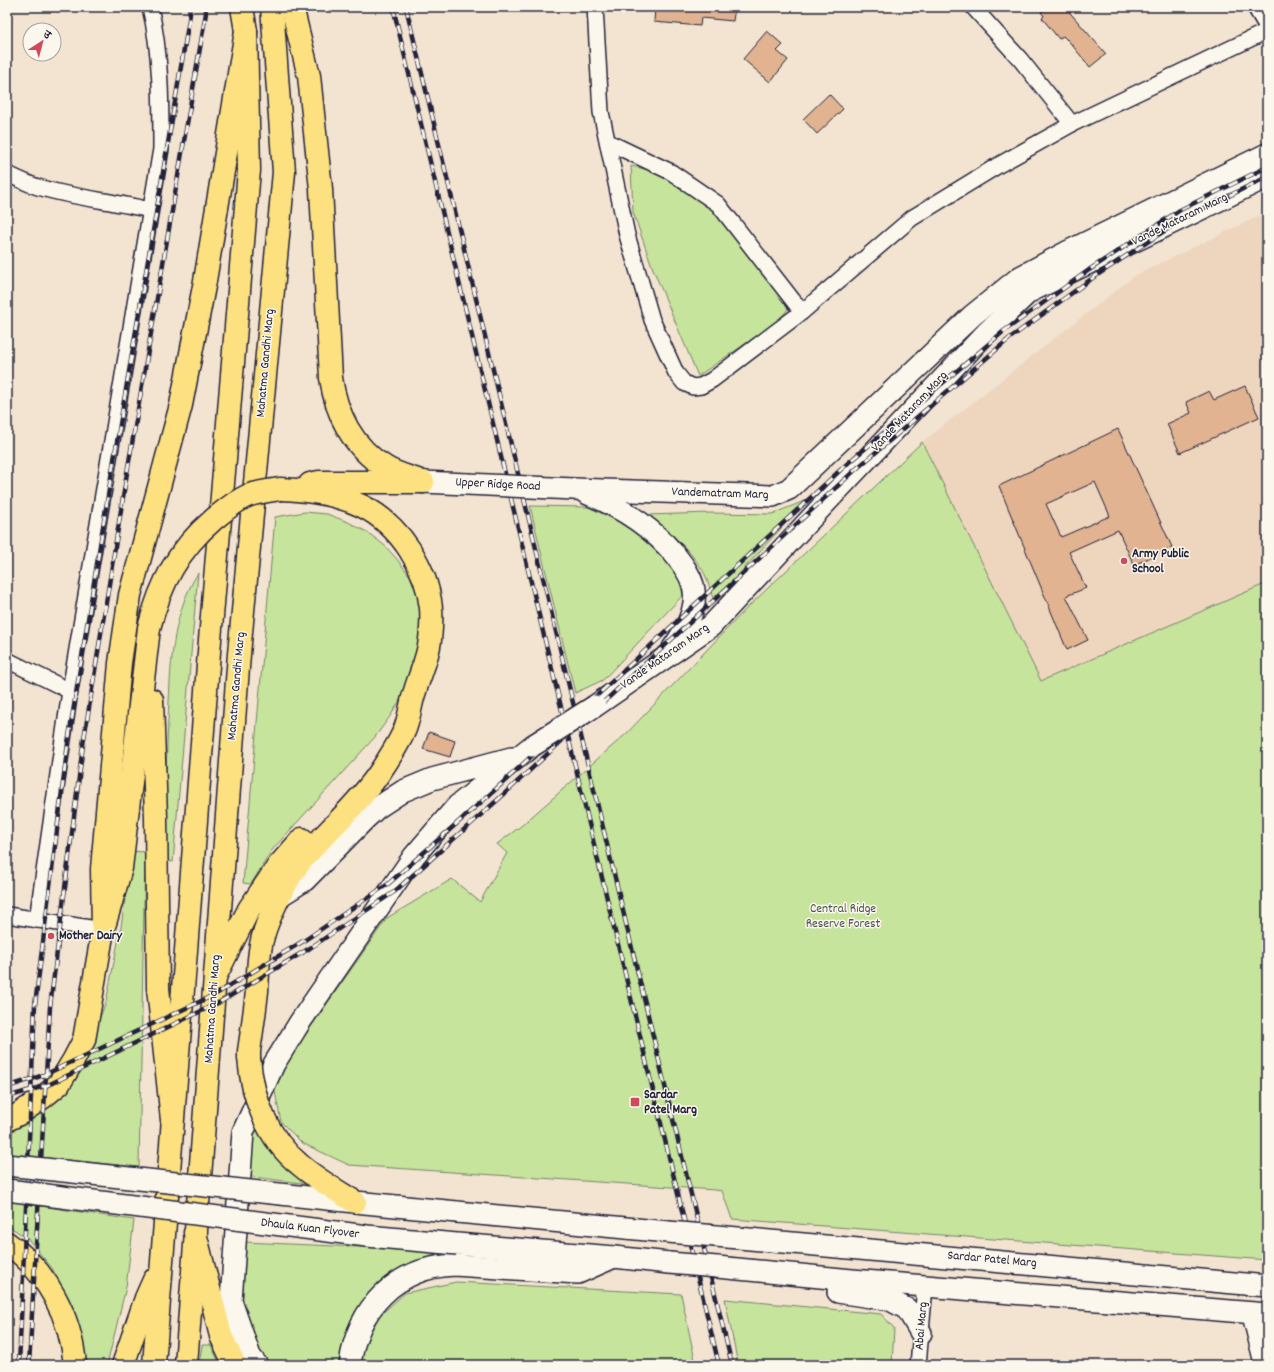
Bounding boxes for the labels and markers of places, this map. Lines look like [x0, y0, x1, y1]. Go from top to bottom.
place label: Army Public School [1132, 545, 1189, 579]
marker: Army Public School [1119, 556, 1129, 566]
place label: Mother Dairy [59, 927, 123, 946]
marker: Mother Dairy [46, 931, 56, 941]
place label: Sardar Patel Marg [644, 1086, 697, 1120]
marker: Sardar Patel Marg [629, 1096, 641, 1108]

